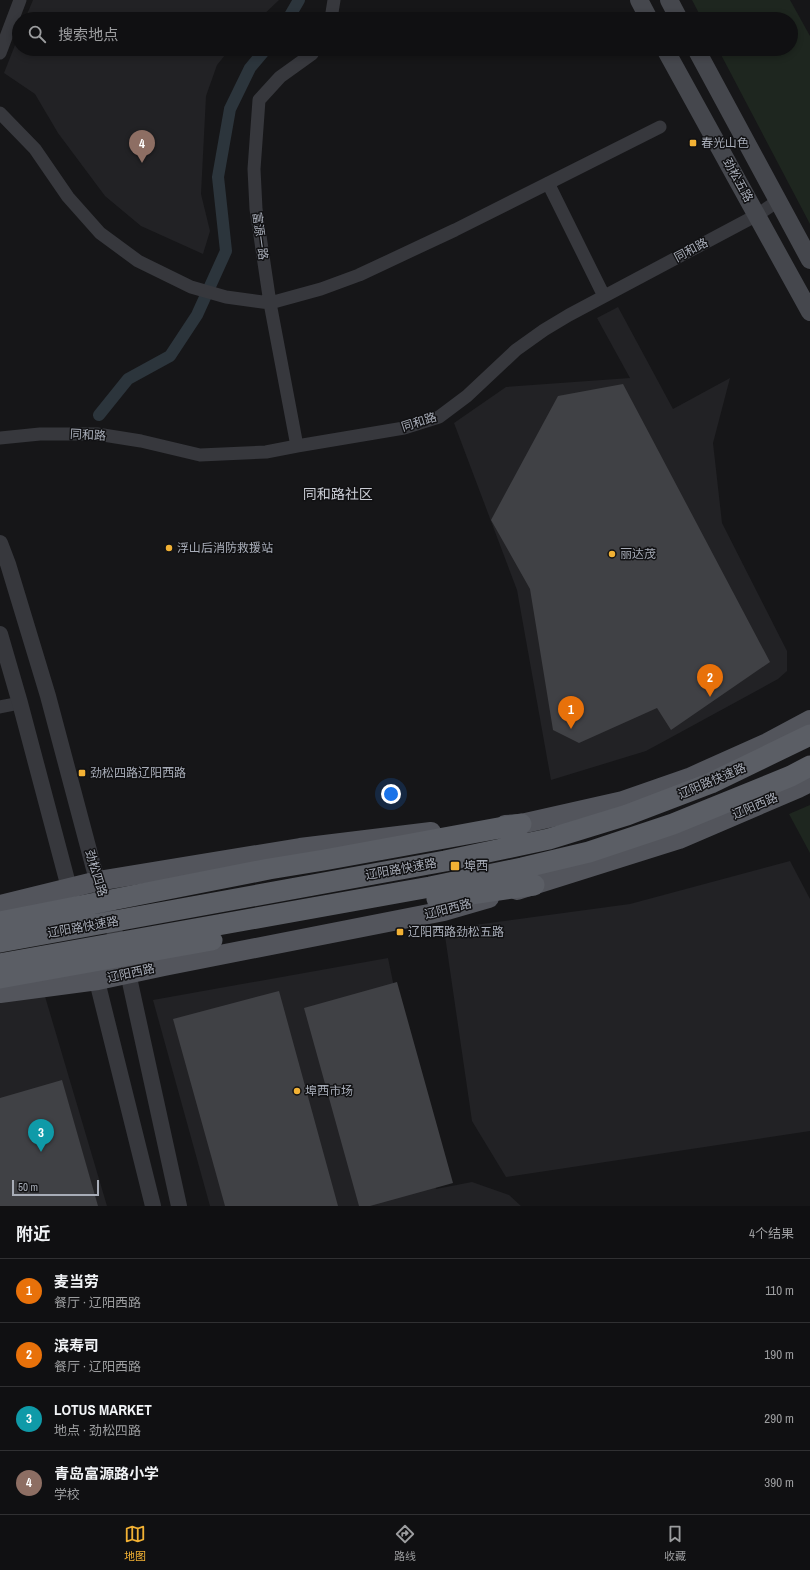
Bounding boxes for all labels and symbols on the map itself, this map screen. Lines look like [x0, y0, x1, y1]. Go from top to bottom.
pin: 4 [129, 130, 155, 163]
place label: 春光山色 [701, 135, 749, 151]
marker: 春光山色 [688, 138, 698, 148]
street label: 劲松五路 [719, 155, 757, 205]
street label: 富源一路 [249, 211, 271, 261]
street label: 同和路 [671, 234, 711, 266]
street label: 同和路 [399, 409, 439, 435]
street label: 同和路 [70, 426, 106, 444]
district label: 同和路社区 [303, 485, 373, 503]
place label: 浮山后消防救援站 [177, 540, 273, 556]
marker: 浮山后消防救援站 [164, 543, 174, 553]
place label: 丽达茂 [620, 546, 656, 562]
marker: 丽达茂 [607, 549, 617, 559]
pin: 2 [697, 664, 723, 697]
pin: 1 [558, 696, 584, 729]
street label: 辽阳路快速路 [676, 760, 748, 802]
place label: 劲松四路辽阳西路 [90, 765, 186, 781]
marker: 劲松四路辽阳西路 [77, 768, 87, 778]
your location [381, 784, 401, 804]
street label: 辽阳西路 [730, 789, 780, 823]
street label: 劲松四路 [81, 848, 111, 898]
street label: 辽阳路快速路 [364, 855, 438, 883]
place label: 埠西 [464, 858, 488, 874]
marker: 埠西 [449, 860, 461, 872]
street label: 辽阳西路 [423, 895, 473, 923]
street label: 辽阳路快速路 [46, 913, 120, 941]
place label: 辽阳西路劲松五路 [408, 924, 504, 940]
marker: 辽阳西路劲松五路 [395, 927, 405, 937]
street label: 辽阳西路 [106, 960, 156, 986]
place label: 埠西市场 [305, 1083, 353, 1099]
marker: 埠西市场 [292, 1086, 302, 1096]
pin: 3 [28, 1119, 54, 1152]
scale bar [12, 1178, 99, 1197]

